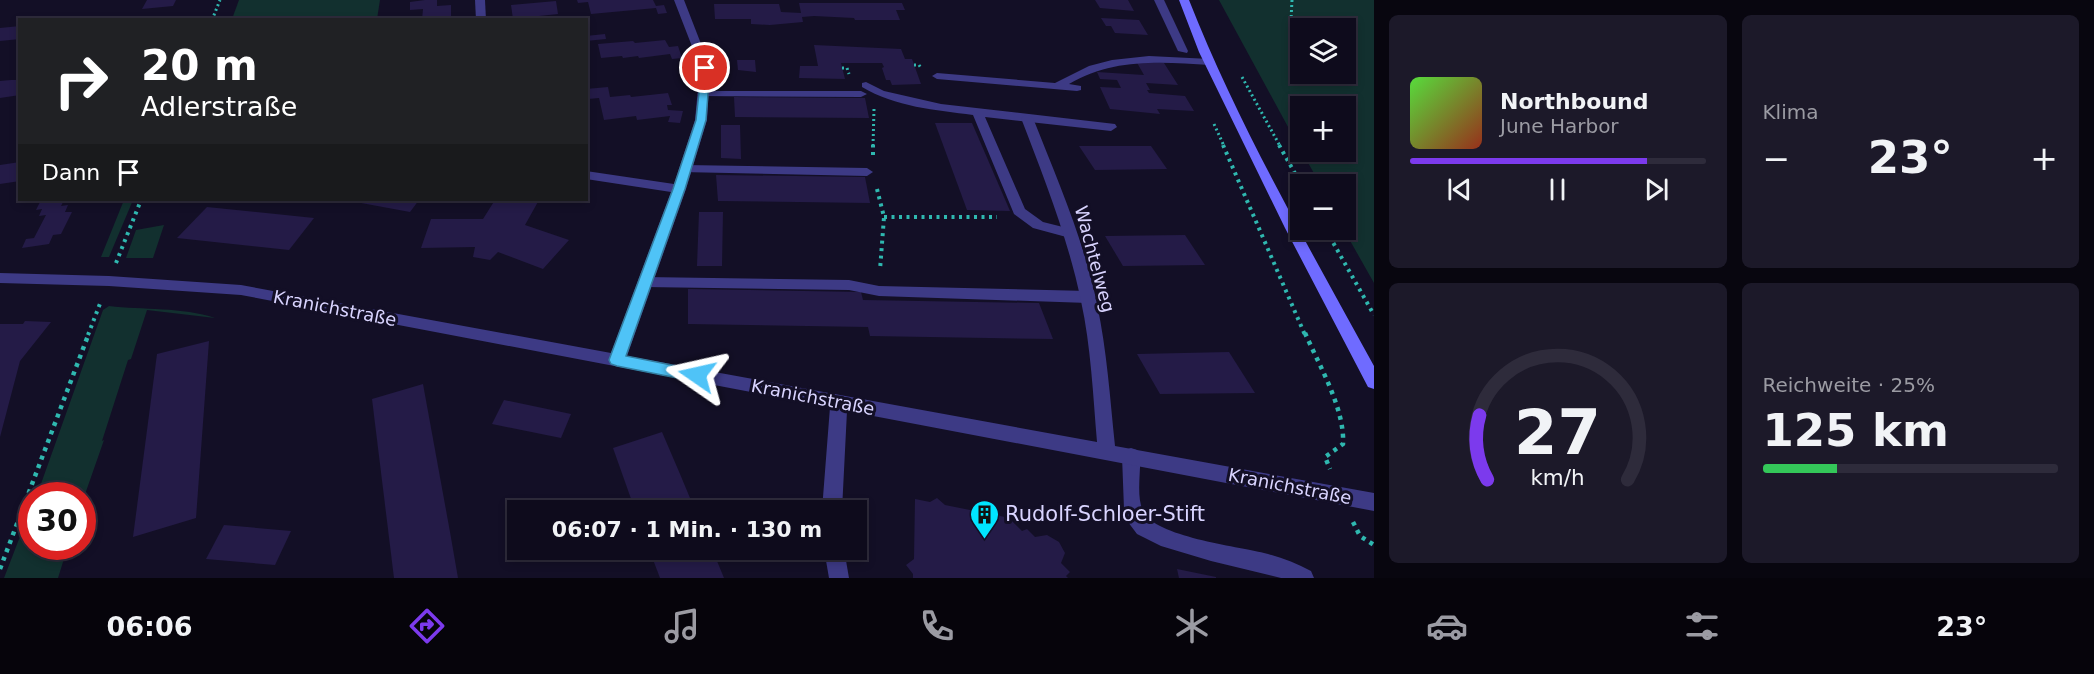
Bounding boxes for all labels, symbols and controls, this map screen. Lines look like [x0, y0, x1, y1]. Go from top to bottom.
map controls [1290, 18, 1356, 240]
button: layers [1290, 18, 1356, 84]
text: 20 m [141, 41, 258, 90]
icon: right [42, 42, 120, 120]
pin [679, 42, 730, 93]
icon: arrive [688, 51, 721, 84]
text: Northbound [1500, 89, 1649, 114]
text: Adlerstraße [141, 91, 297, 122]
button: + [1290, 96, 1356, 162]
text: Klima [1763, 100, 1818, 124]
text: June Harbor [1500, 114, 1619, 138]
text: 23° [1868, 131, 1953, 184]
text: − [1763, 139, 1790, 178]
text: + [2030, 139, 2058, 178]
icon: arrive [112, 156, 145, 189]
text: Dann [42, 160, 100, 185]
icon: previous [1443, 173, 1476, 206]
icon: pause [1541, 173, 1574, 206]
icon: next [1640, 173, 1673, 206]
button: − [1290, 174, 1356, 240]
street label: Wachtelweg [1071, 203, 1119, 315]
street label: Kranichstraße [272, 286, 398, 330]
position arrow [665, 343, 729, 407]
text: Reichweite · 25% [1763, 373, 1935, 397]
street label: Kranichstraße [750, 375, 876, 419]
text: 27 [1514, 396, 1601, 469]
text: 125 km [1763, 404, 1949, 457]
street label: Kranichstraße [1227, 464, 1353, 508]
text: km/h [1531, 465, 1585, 490]
speed limit sign: 30 [18, 482, 96, 560]
building icon: Rudolf-Schloer-Stift [968, 498, 1000, 540]
place label: Rudolf-Schloer-Stift [1005, 502, 1205, 526]
text: 06:07 · 1 Min. · 130 m [552, 517, 822, 542]
icon: directions [406, 605, 448, 647]
icon: music [661, 605, 703, 647]
icon: phone [916, 605, 958, 647]
icon: climate [1171, 605, 1213, 647]
icon: car [1426, 605, 1468, 647]
icon: filters [1681, 605, 1723, 647]
text: 06:06 [107, 611, 193, 642]
text: 23° [1936, 611, 1987, 642]

